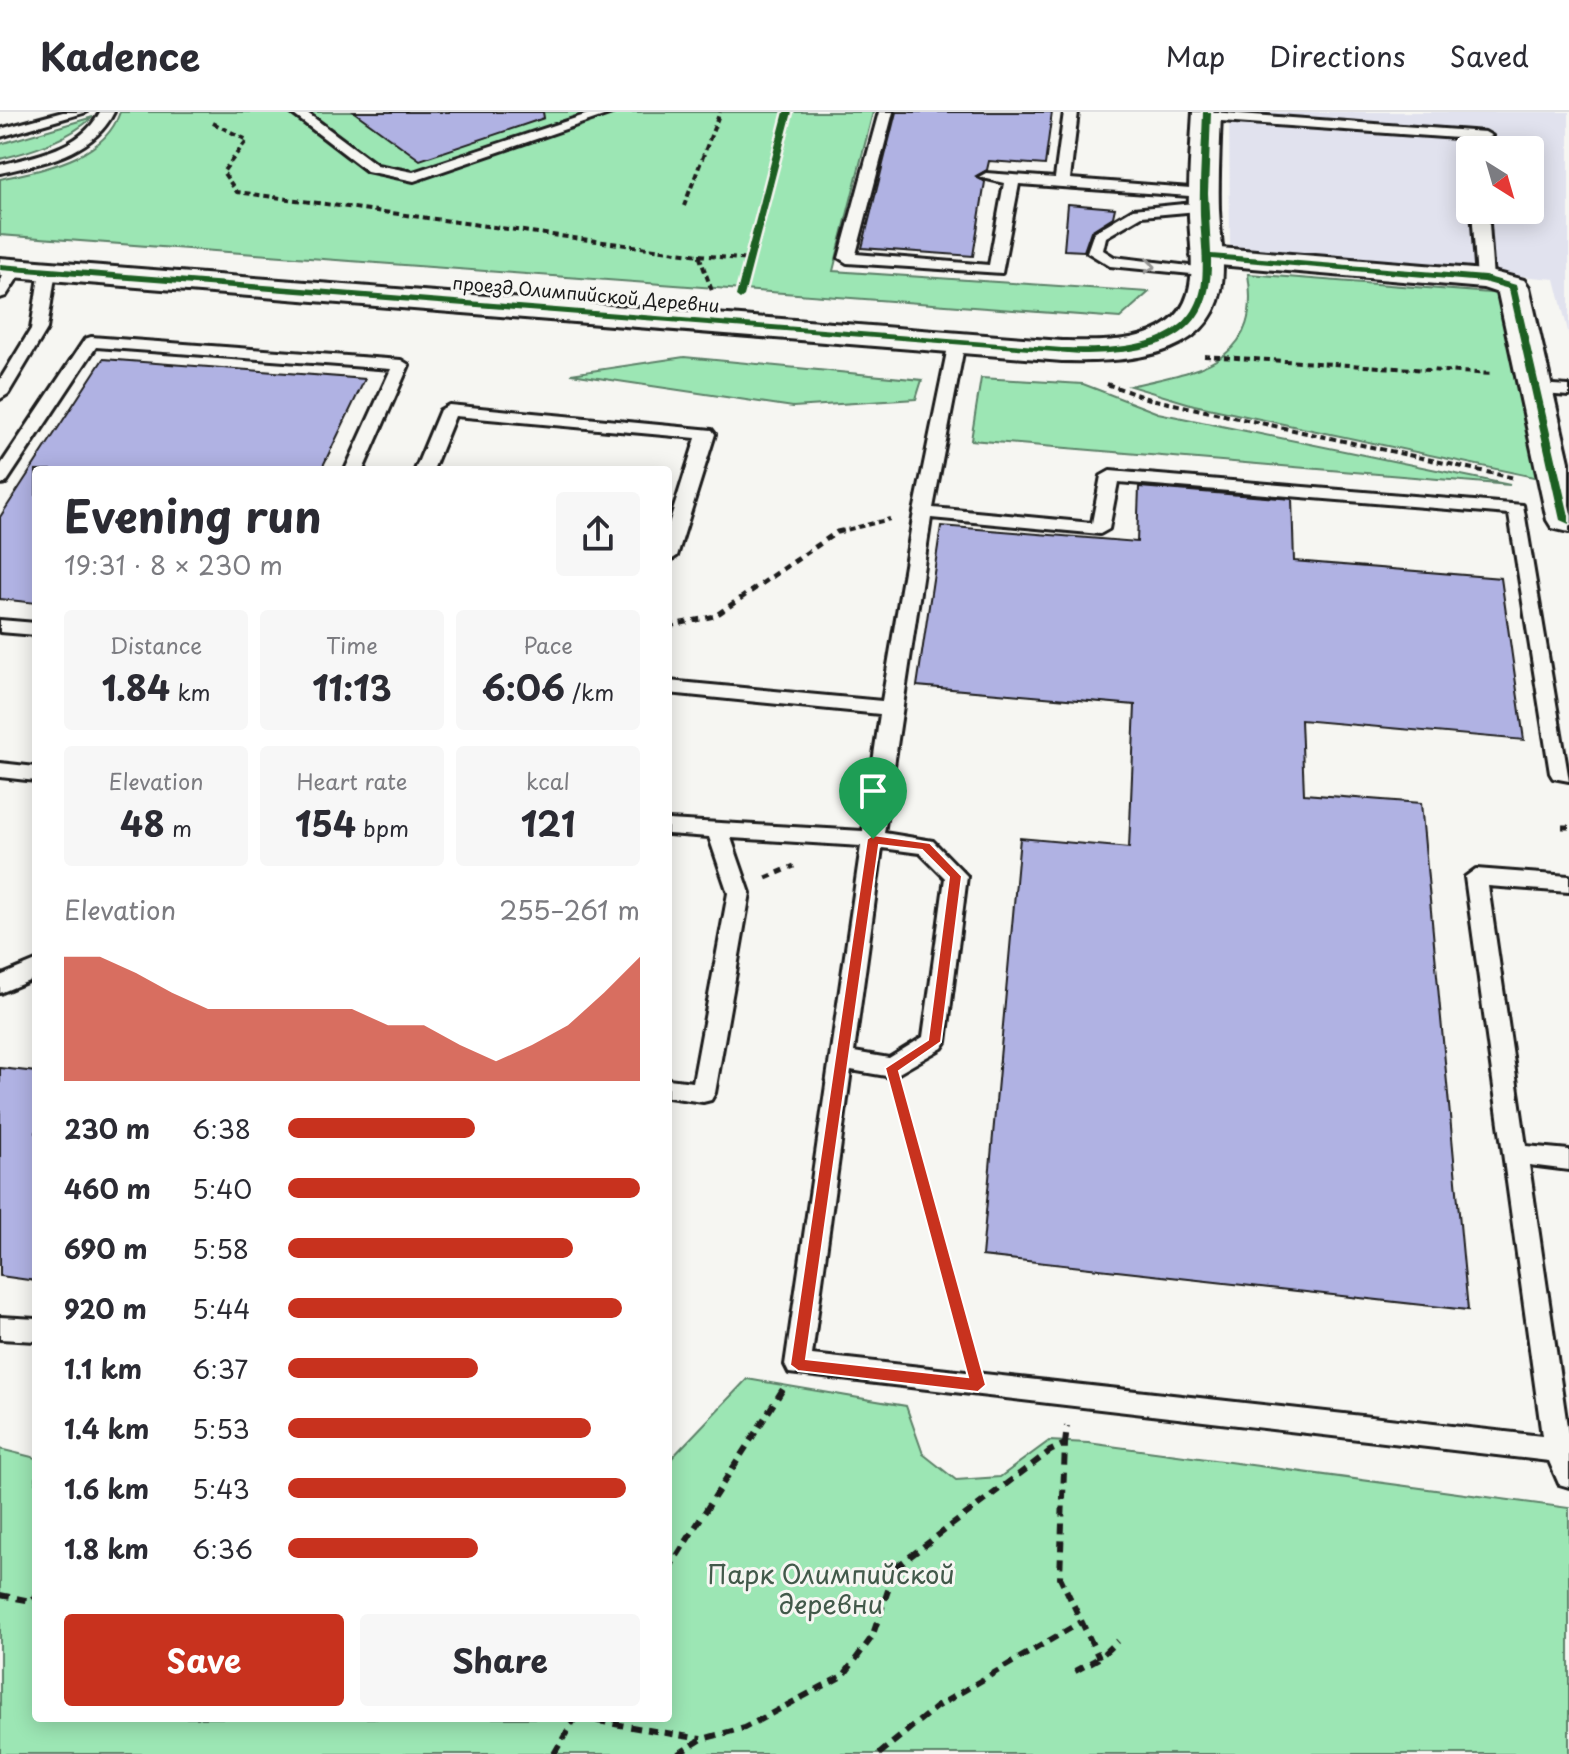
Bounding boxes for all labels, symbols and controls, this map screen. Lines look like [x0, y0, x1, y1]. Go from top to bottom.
text: Kadence [40, 27, 200, 84]
text: Map [1166, 34, 1225, 77]
text: Directions [1269, 34, 1406, 77]
text: Saved [1450, 34, 1529, 77]
north arrow [1456, 136, 1544, 224]
map controls [1456, 136, 1544, 224]
one-way arrow [1143, 257, 1157, 274]
street label: проезд Олимпийской Деревни [452, 268, 721, 319]
text: Evening run [64, 482, 322, 548]
button: share [556, 492, 640, 576]
text: 19:31 · 8 × 230 m [64, 545, 283, 584]
text: Distance [110, 628, 202, 661]
text: Time [326, 628, 378, 661]
text: Pace [523, 628, 573, 661]
text: 1.84 [101, 661, 170, 713]
text: 11:13 [312, 661, 392, 713]
text: 6:06 [482, 661, 565, 713]
text: km [170, 675, 211, 708]
text: /km [565, 675, 614, 708]
pin [839, 757, 907, 839]
text: Elevation [109, 764, 203, 797]
text: Heart rate [296, 764, 408, 797]
text: kcal [526, 764, 570, 797]
icon: arrive [851, 769, 895, 813]
text: 48 [120, 797, 165, 849]
text: 154 [295, 797, 356, 849]
text: 121 [521, 797, 575, 849]
text: m [165, 811, 192, 844]
text: bpm [356, 811, 409, 844]
text: Elevation [64, 890, 176, 929]
text: 255–261 m [499, 890, 640, 929]
text: 230 m [64, 1109, 150, 1148]
text: 6:38 [192, 1109, 251, 1148]
text: 460 m [64, 1169, 151, 1208]
text: 5:40 [192, 1169, 252, 1208]
text: 690 m [64, 1229, 148, 1268]
text: 5:58 [192, 1229, 249, 1268]
text: 920 m [64, 1289, 147, 1328]
text: 5:44 [192, 1289, 251, 1328]
text: 1.1 km [64, 1349, 142, 1388]
text: 6:37 [192, 1349, 248, 1388]
text: 1.4 km [64, 1409, 149, 1448]
text: 5:53 [192, 1409, 250, 1448]
text: 1.6 km [64, 1469, 149, 1508]
text: 5:43 [192, 1469, 250, 1508]
text: 1.8 km [64, 1529, 149, 1568]
text: 6:36 [192, 1529, 253, 1568]
park label: Парк Олимпийской деревни [707, 1554, 955, 1623]
button: Save [64, 1614, 344, 1706]
button: Share [360, 1614, 640, 1706]

